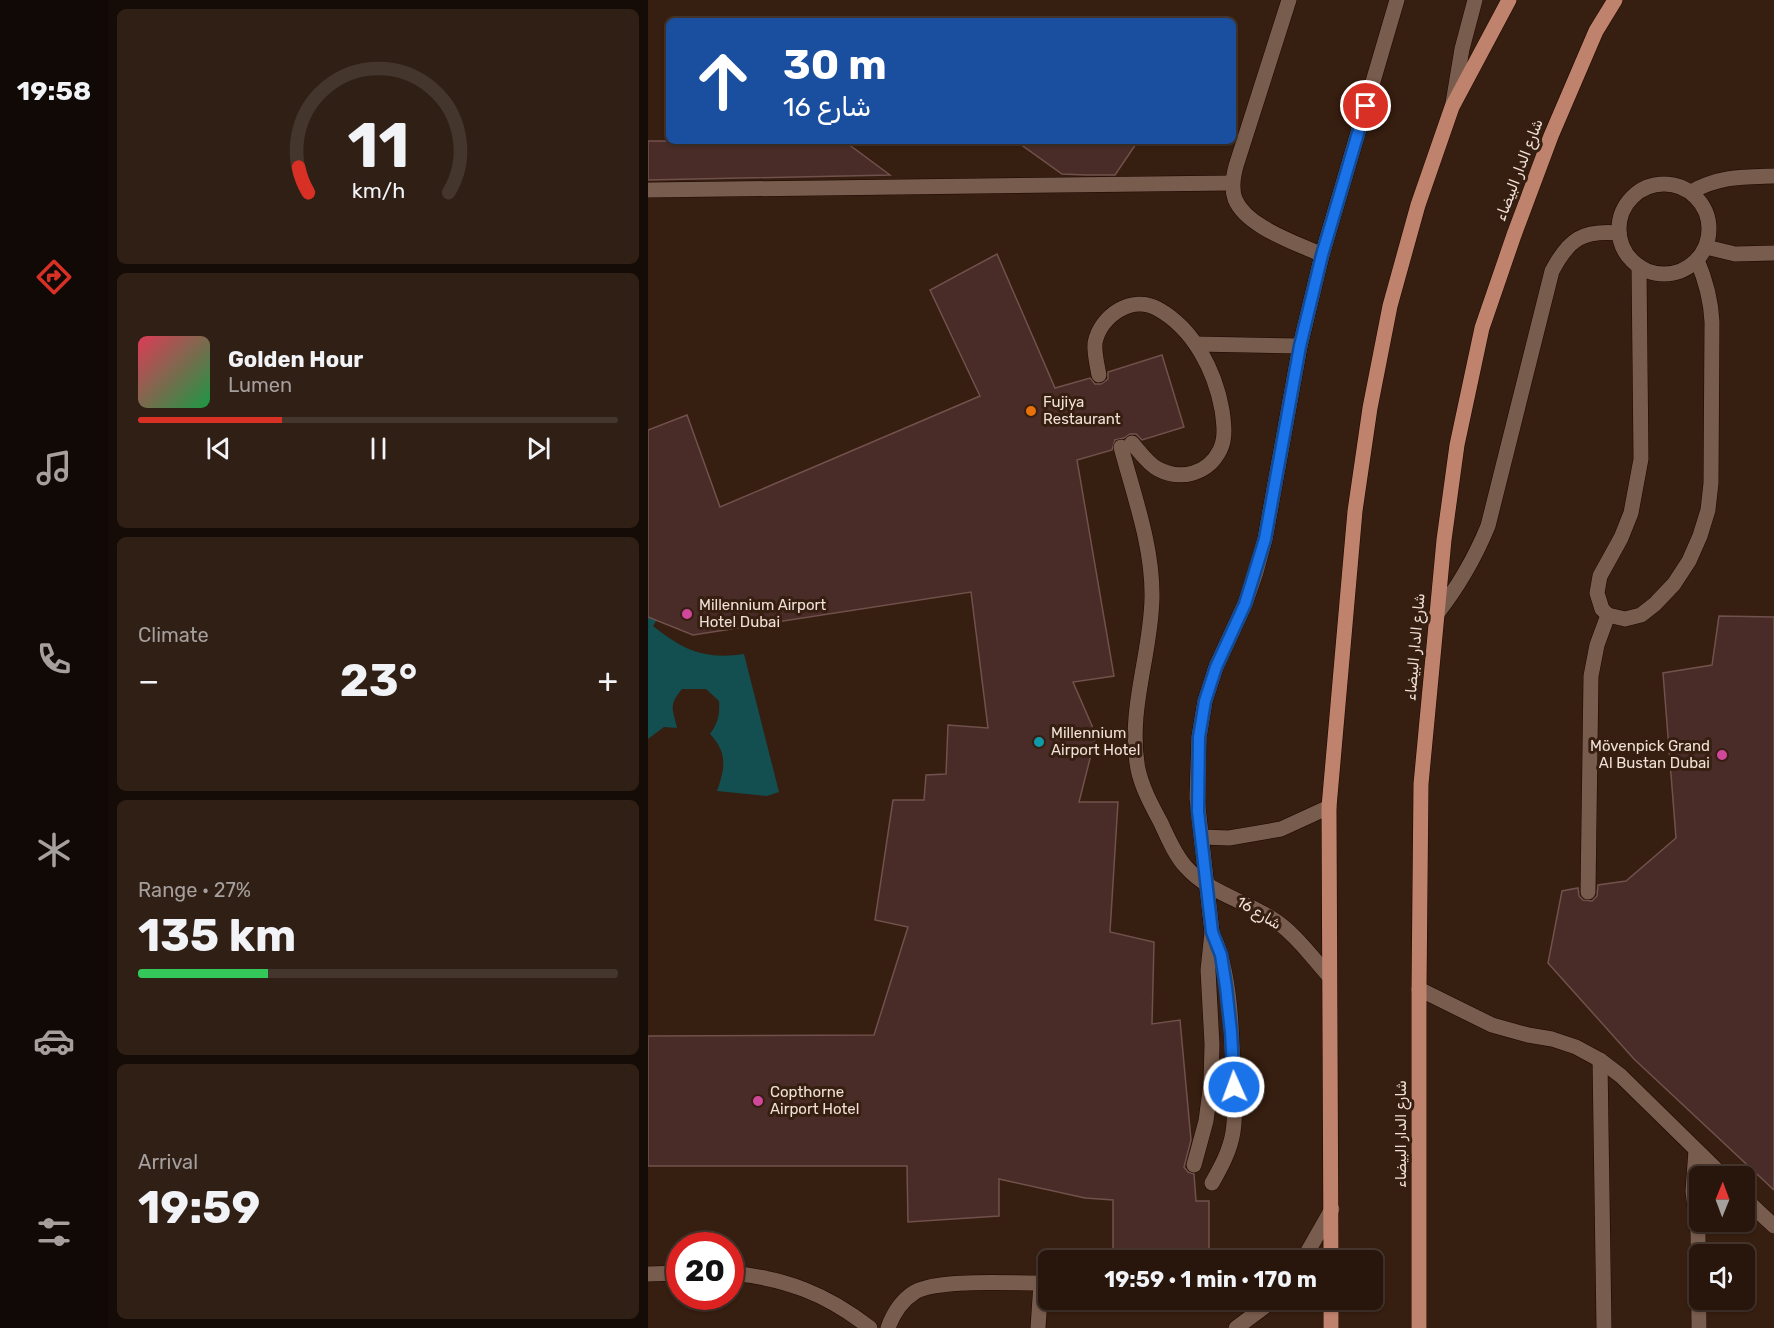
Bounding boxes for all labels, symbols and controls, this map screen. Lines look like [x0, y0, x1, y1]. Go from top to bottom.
text: 30 m [783, 40, 887, 90]
icon: ahead [684, 42, 762, 120]
text: 19:58 [17, 75, 91, 107]
pin [1340, 80, 1391, 131]
icon: arrive [1349, 89, 1382, 122]
text: شارع 16 [783, 91, 871, 123]
text: 11 [347, 110, 409, 184]
street label: شارع الدار البيضاء [1491, 116, 1549, 224]
text: km/h [351, 179, 405, 204]
icon: directions [33, 256, 75, 298]
text: Golden Hour [228, 346, 363, 373]
text: Lumen [228, 373, 292, 397]
place label: Fujiya Restaurant [1043, 393, 1121, 428]
marker: Fujiya Restaurant [1024, 404, 1038, 418]
icon: previous [202, 432, 235, 465]
icon: pause [362, 432, 395, 465]
icon: next [522, 432, 555, 465]
icon: music [33, 447, 75, 489]
street label: شارع الدار البيضاء [1401, 592, 1431, 702]
place label: Millennium Airport Hotel Dubai [699, 596, 826, 631]
marker: Millennium Airport Hotel Dubai [680, 607, 694, 621]
text: Climate [138, 623, 209, 647]
icon: phone [33, 638, 75, 680]
text: 23° [340, 654, 417, 707]
text: − [138, 661, 159, 700]
text: + [597, 661, 618, 700]
place label: Millennium Airport Hotel [1051, 724, 1140, 759]
marker: Millennium Airport Hotel [1032, 735, 1046, 749]
place label: Mövenpick Grand Al Bustan Dubai [1590, 737, 1710, 772]
marker: Mövenpick Grand Al Bustan Dubai [1715, 748, 1729, 762]
icon: climate [33, 829, 75, 871]
text: Range · 27% [138, 878, 251, 902]
street label: شارع 16 [1232, 893, 1285, 935]
text: 135 km [138, 909, 296, 962]
icon: car [33, 1020, 75, 1062]
position arrow [1202, 1055, 1266, 1119]
street label: شارع الدار البيضاء [1392, 1080, 1412, 1188]
place label: Copthorne Airport Hotel [770, 1083, 859, 1118]
marker: Copthorne Airport Hotel [751, 1094, 765, 1108]
text: Arrival [138, 1150, 198, 1174]
north arrow [1689, 1166, 1755, 1232]
map controls [1689, 1166, 1755, 1310]
text: 19:59 [138, 1181, 260, 1234]
icon: filters [33, 1211, 75, 1253]
speed limit sign: 20 [666, 1232, 744, 1310]
button: sound [1689, 1244, 1755, 1310]
text: 19:59 · 1 min · 170 m [1104, 1266, 1317, 1293]

